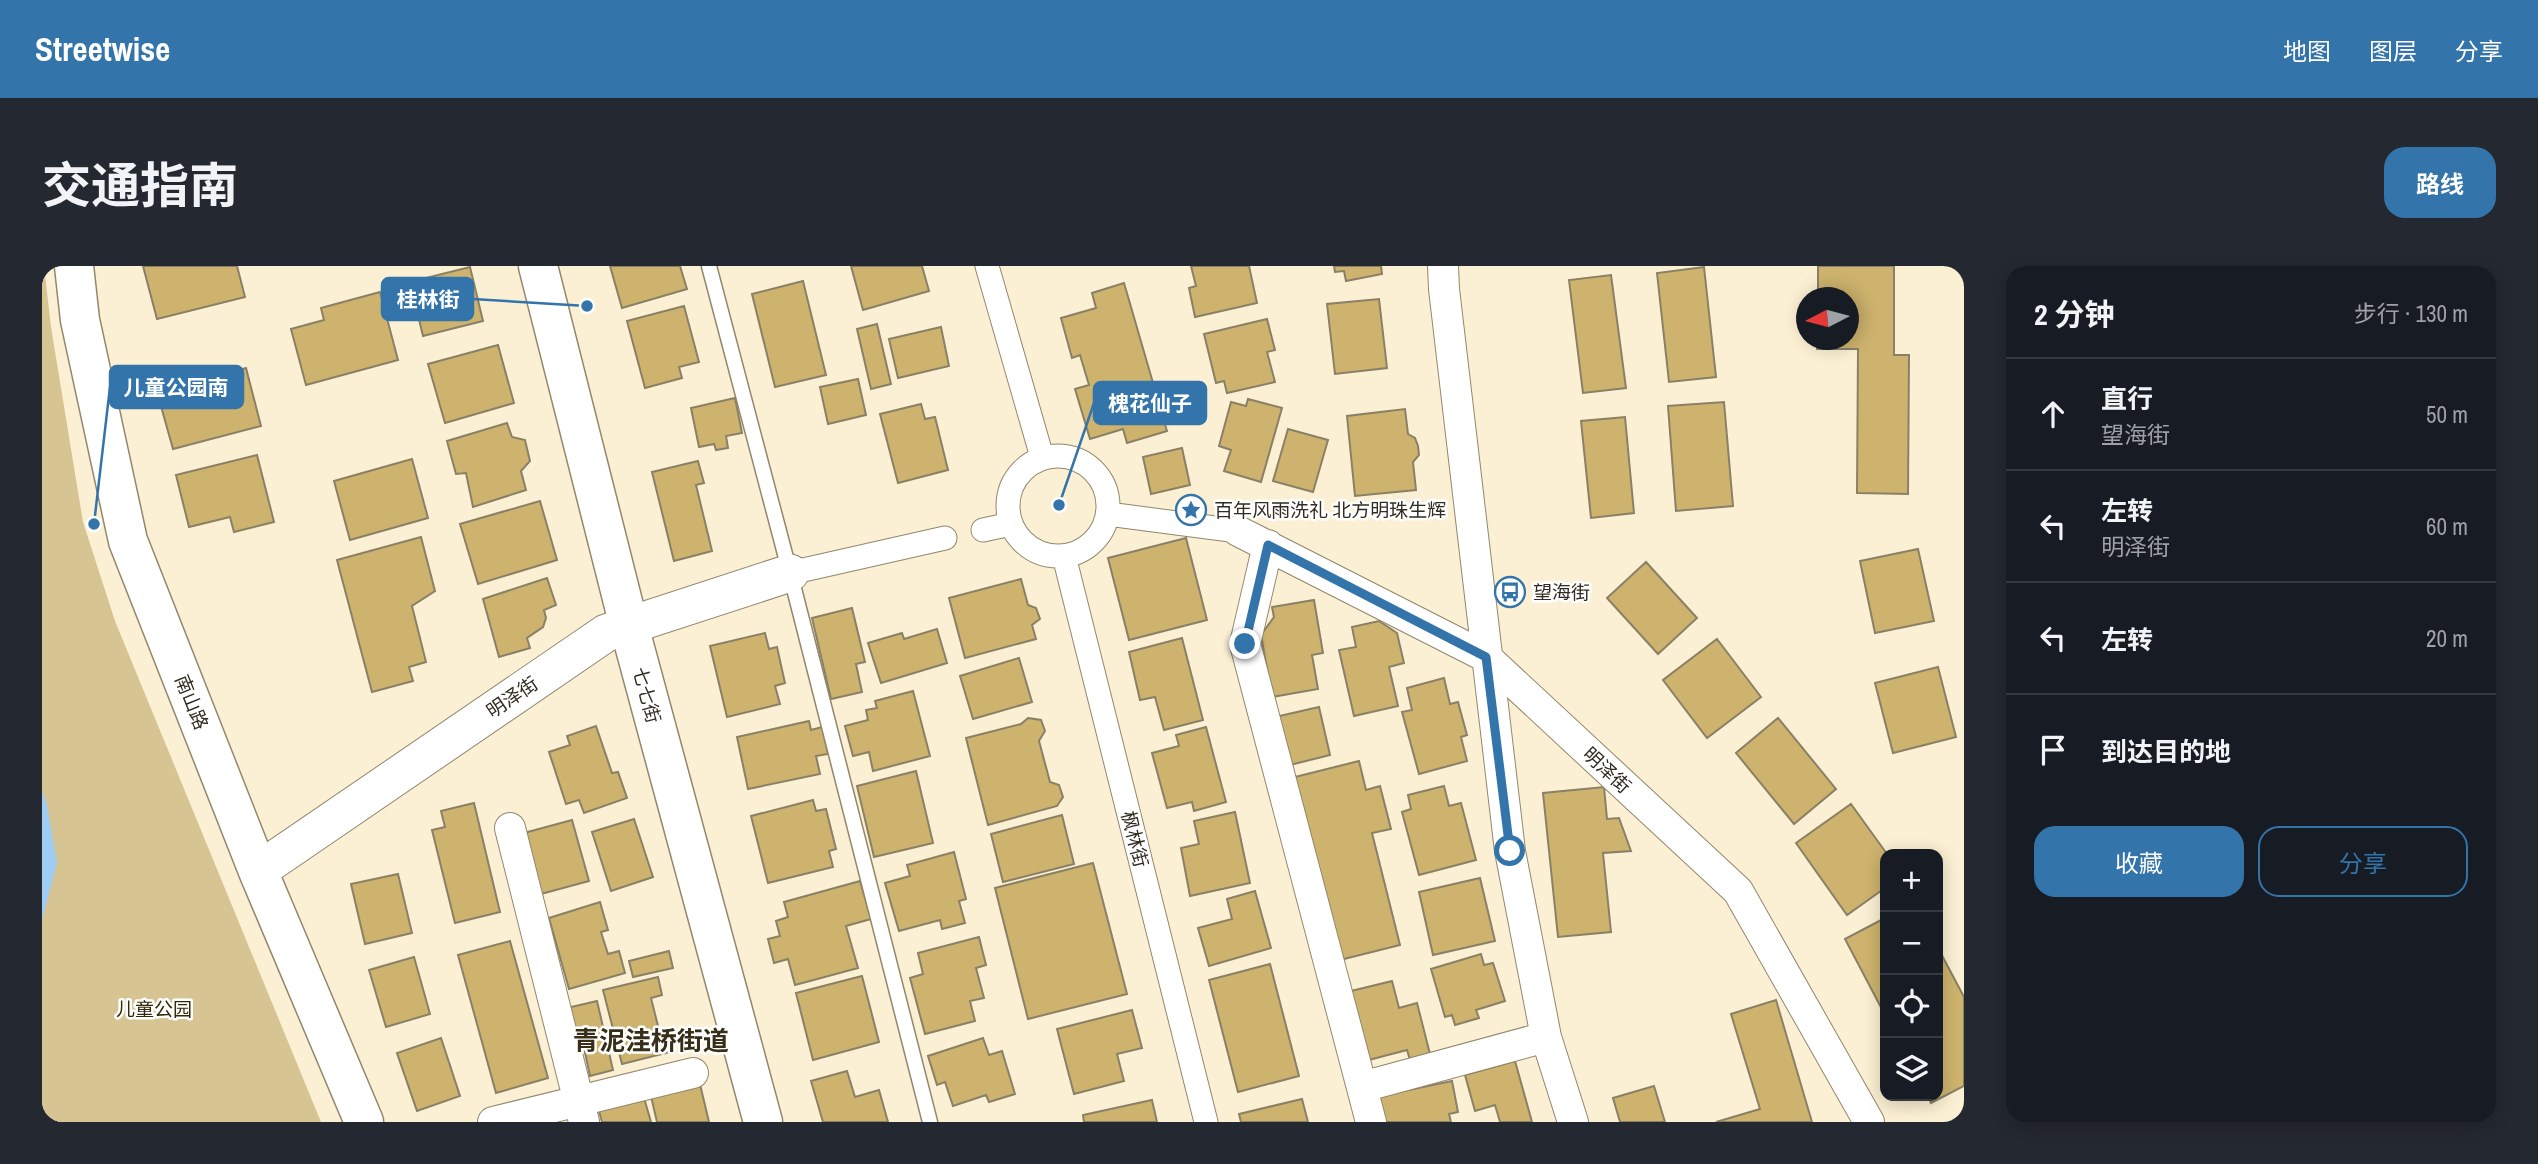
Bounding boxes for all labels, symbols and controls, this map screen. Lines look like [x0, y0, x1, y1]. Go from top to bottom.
text: Streetwise [35, 27, 170, 71]
text: 地图 [2283, 35, 2331, 67]
text: 图层 [2369, 35, 2417, 67]
text: 分享 [2455, 35, 2503, 67]
button: 路线 [2384, 147, 2496, 218]
text: 交通指南 [42, 152, 238, 218]
callout: 桂林街 [382, 278, 473, 320]
text: 桂林街 [397, 285, 460, 314]
north arrow [1796, 287, 1859, 350]
text: 2 分钟 [2034, 294, 2115, 334]
text: 步行 · 130 m [2354, 298, 2468, 329]
callout: 儿童公园南 [110, 366, 243, 408]
text: 儿童公园南 [124, 373, 229, 402]
text: 直行 [2101, 381, 2153, 416]
callout: 槐花仙子 [1094, 382, 1206, 424]
text: 槐花仙子 [1108, 389, 1192, 418]
icon: ahead [2034, 395, 2072, 433]
text: 50 m [2426, 399, 2468, 430]
text: 望海街 [2101, 419, 2170, 450]
place icon: 百年风雨洗礼 北方明珠生辉 [1174, 493, 1208, 527]
text: 左转 [2101, 493, 2153, 528]
place label: 百年风雨洗礼 北方明珠生辉 [1214, 497, 1446, 523]
icon: left [2034, 507, 2072, 545]
text: 60 m [2426, 511, 2468, 542]
text: 明泽街 [2101, 531, 2170, 562]
bus stop icon: 望海街 [1493, 575, 1527, 609]
place label: 望海街 [1533, 579, 1590, 605]
icon: left [2034, 619, 2072, 657]
text: 左转 [2101, 622, 2153, 657]
text: 20 m [2426, 623, 2468, 654]
route end [1229, 628, 1260, 659]
street label: 七七街 [627, 664, 667, 726]
street label: 明泽街 [481, 670, 543, 724]
street label: 南山路 [169, 671, 215, 733]
icon: arrive [2034, 731, 2072, 769]
text: 到达目的地 [2101, 734, 2231, 769]
street label: 明泽街 [1577, 741, 1637, 799]
street label: 枫林街 [1115, 808, 1155, 870]
button: 收藏 [2034, 826, 2244, 897]
button: 分享 [2258, 826, 2468, 897]
route start [1494, 835, 1525, 866]
map controls [1880, 849, 1943, 1101]
button: + [1880, 849, 1943, 912]
button: − [1880, 912, 1943, 975]
button: locate [1880, 975, 1943, 1038]
park label: 儿童公园 [116, 996, 192, 1022]
district label: 青泥洼桥街道 [573, 1023, 729, 1058]
button: layers [1880, 1038, 1943, 1101]

